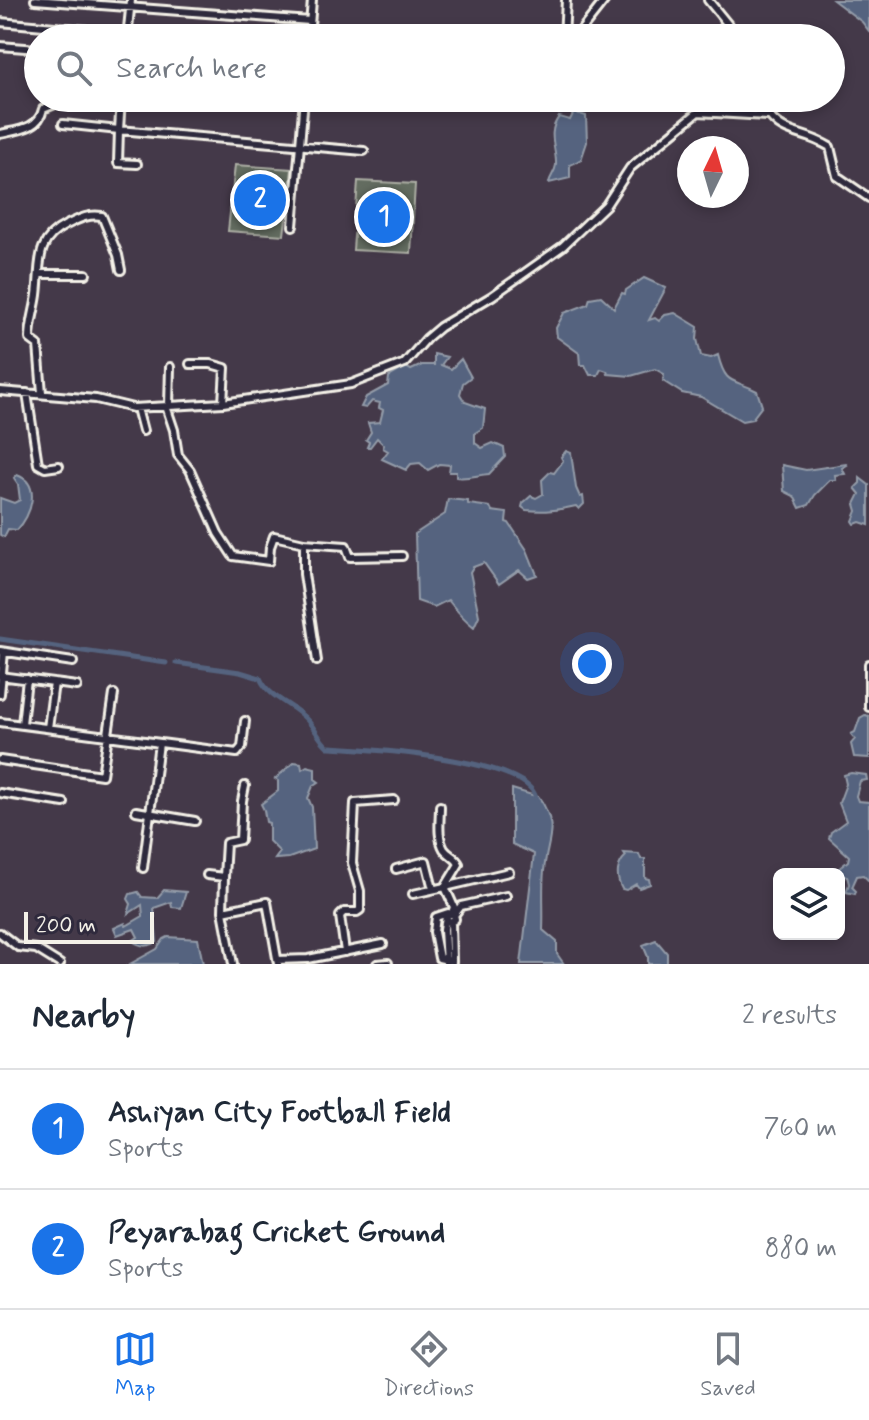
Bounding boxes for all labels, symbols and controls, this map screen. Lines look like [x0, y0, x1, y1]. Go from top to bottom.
search box [24, 24, 845, 112]
icon: search [52, 46, 96, 90]
text: Search here [116, 49, 267, 88]
north arrow [677, 136, 749, 208]
pin: 2 [234, 170, 286, 230]
pin: 1 [358, 187, 410, 247]
your location [572, 644, 612, 684]
map controls [773, 868, 845, 940]
button: layers [773, 868, 845, 940]
scale bar [24, 908, 154, 944]
text: 200 m [36, 912, 96, 940]
text: Nearby [32, 994, 136, 1039]
text: 2 results [742, 999, 837, 1033]
text: Ashiyan City Football Field [108, 1093, 451, 1132]
text: 1 [52, 1112, 64, 1146]
text: 760 m [763, 1112, 837, 1146]
text: Sports [108, 1132, 183, 1166]
text: Peyarabag Cricket Ground [108, 1213, 445, 1252]
text: 2 [52, 1232, 64, 1266]
text: 880 m [765, 1232, 837, 1266]
text: Sports [108, 1252, 183, 1286]
tab: Map [113, 1327, 157, 1403]
tab: Directions [383, 1327, 474, 1403]
tab: Saved [700, 1327, 756, 1403]

